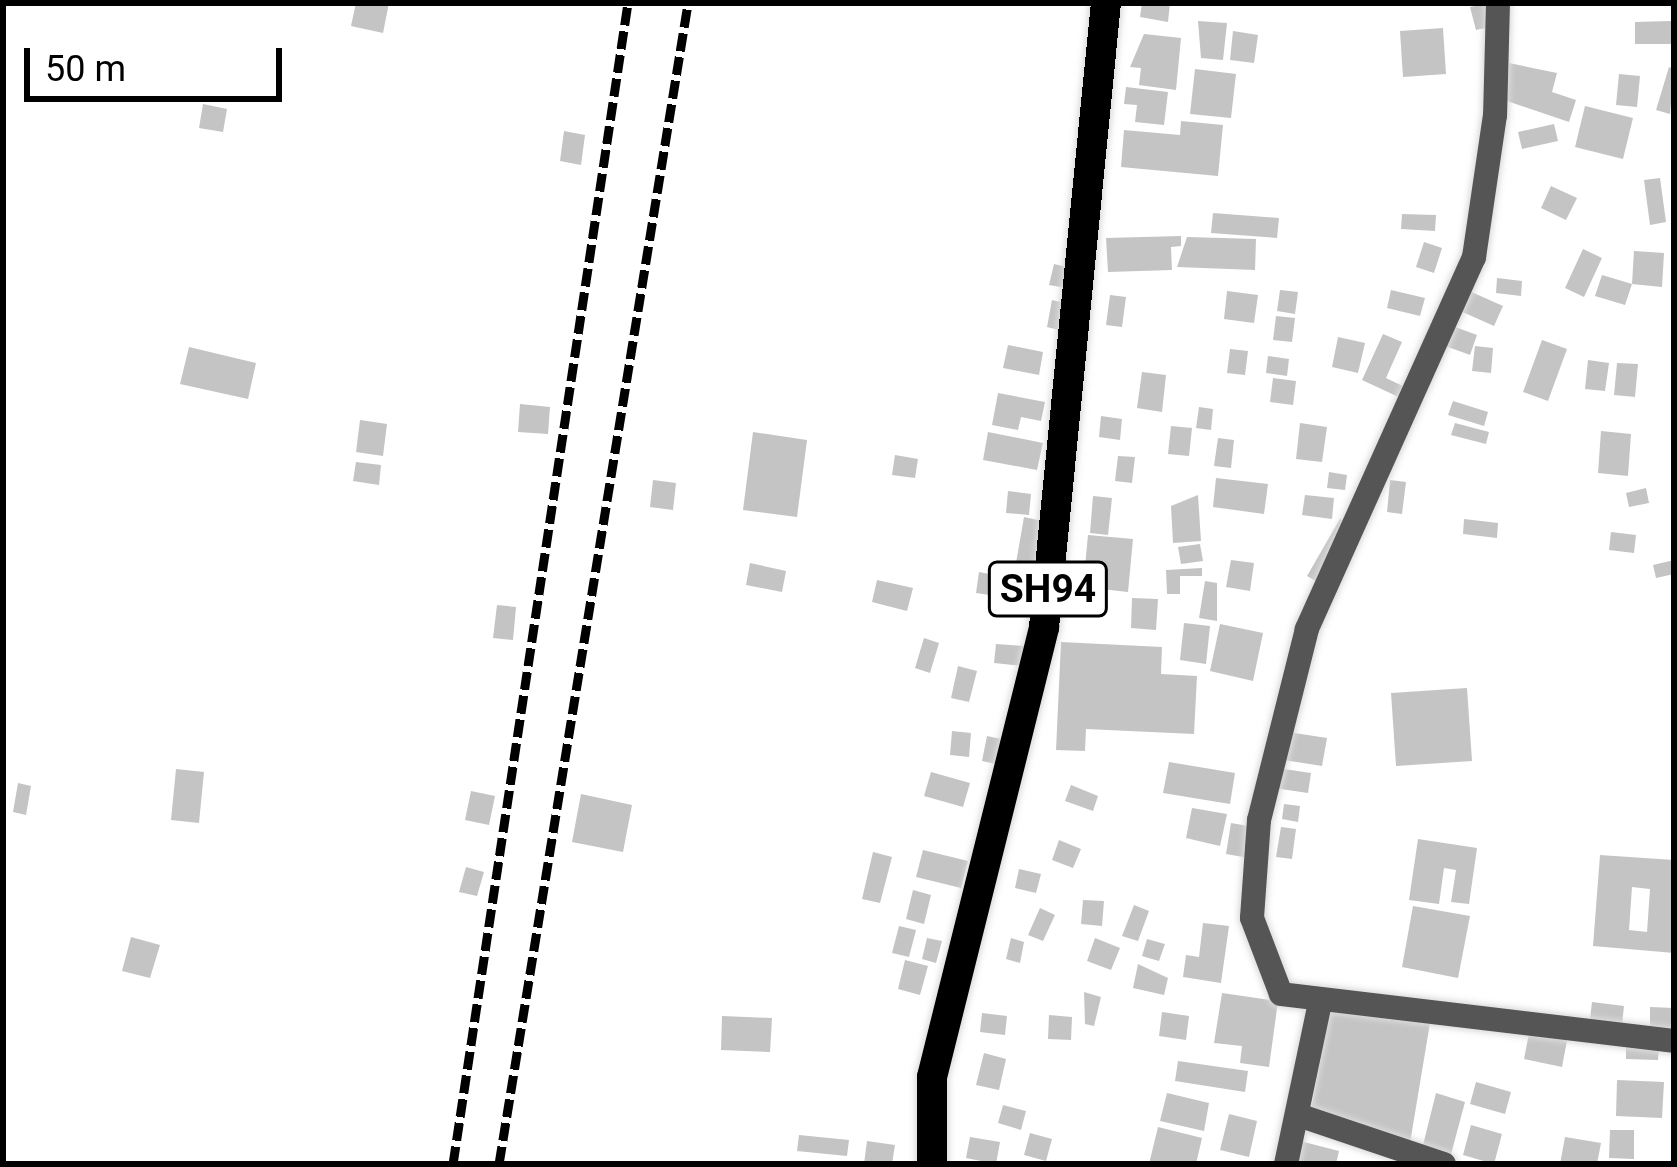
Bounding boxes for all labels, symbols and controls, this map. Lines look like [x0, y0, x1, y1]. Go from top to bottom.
scale bar [30, 24, 288, 98]
text: 50 m [45, 48, 126, 90]
road number: SH94 [985, 556, 1111, 622]

